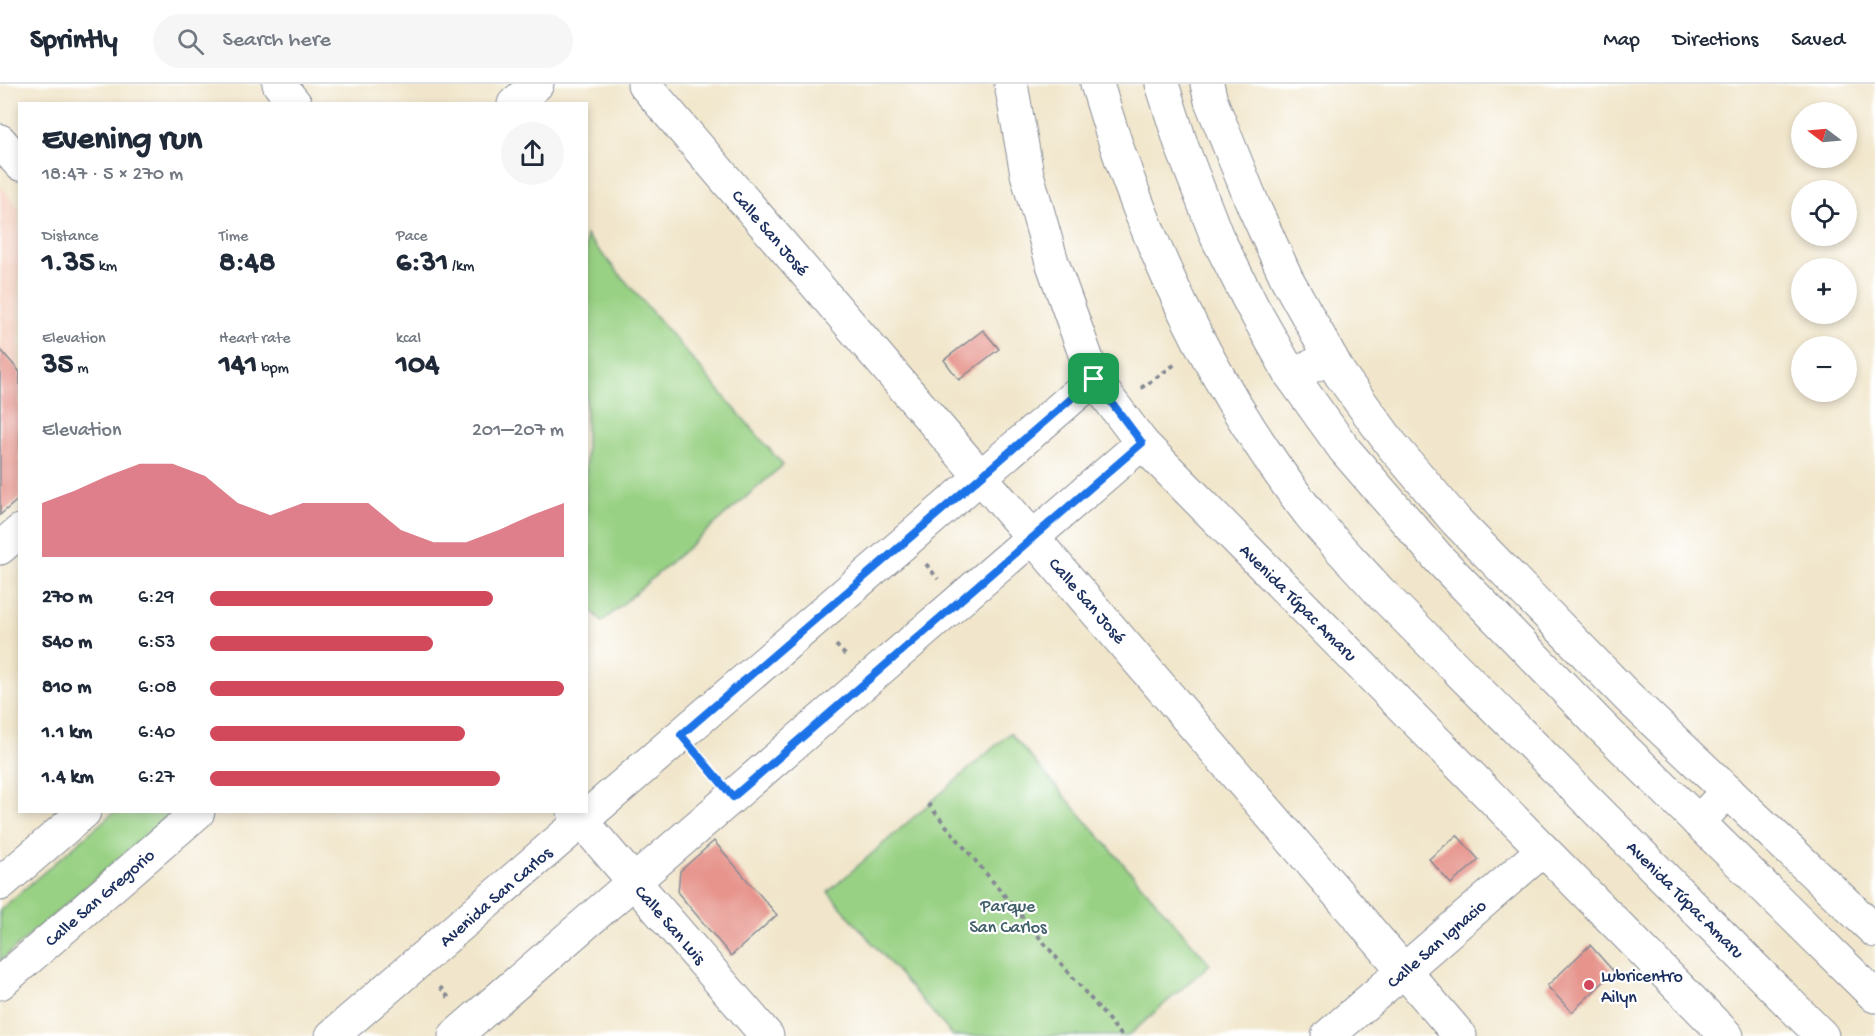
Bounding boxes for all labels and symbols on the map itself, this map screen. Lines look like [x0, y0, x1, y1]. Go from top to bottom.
north arrow [1791, 102, 1857, 168]
street label: Calle San José [726, 186, 813, 282]
pin [1068, 353, 1119, 404]
street label: Avenida Túpac Amaru [1234, 541, 1361, 667]
street label: Calle San José [1043, 554, 1130, 650]
street label: Avenida Túpac Amaru [1621, 838, 1748, 964]
street label: Avenida San Carlos [436, 842, 558, 952]
street label: Calle San Gregorio [41, 845, 160, 952]
street label: Calle San Luis [629, 882, 710, 971]
street label: Calle San Ignacio [1384, 896, 1492, 994]
park label: Parque San Carlos [969, 897, 1048, 939]
place label: Lubricentro Ailyn [1601, 967, 1683, 1009]
marker: Lubricentro Ailyn [1582, 978, 1596, 992]

